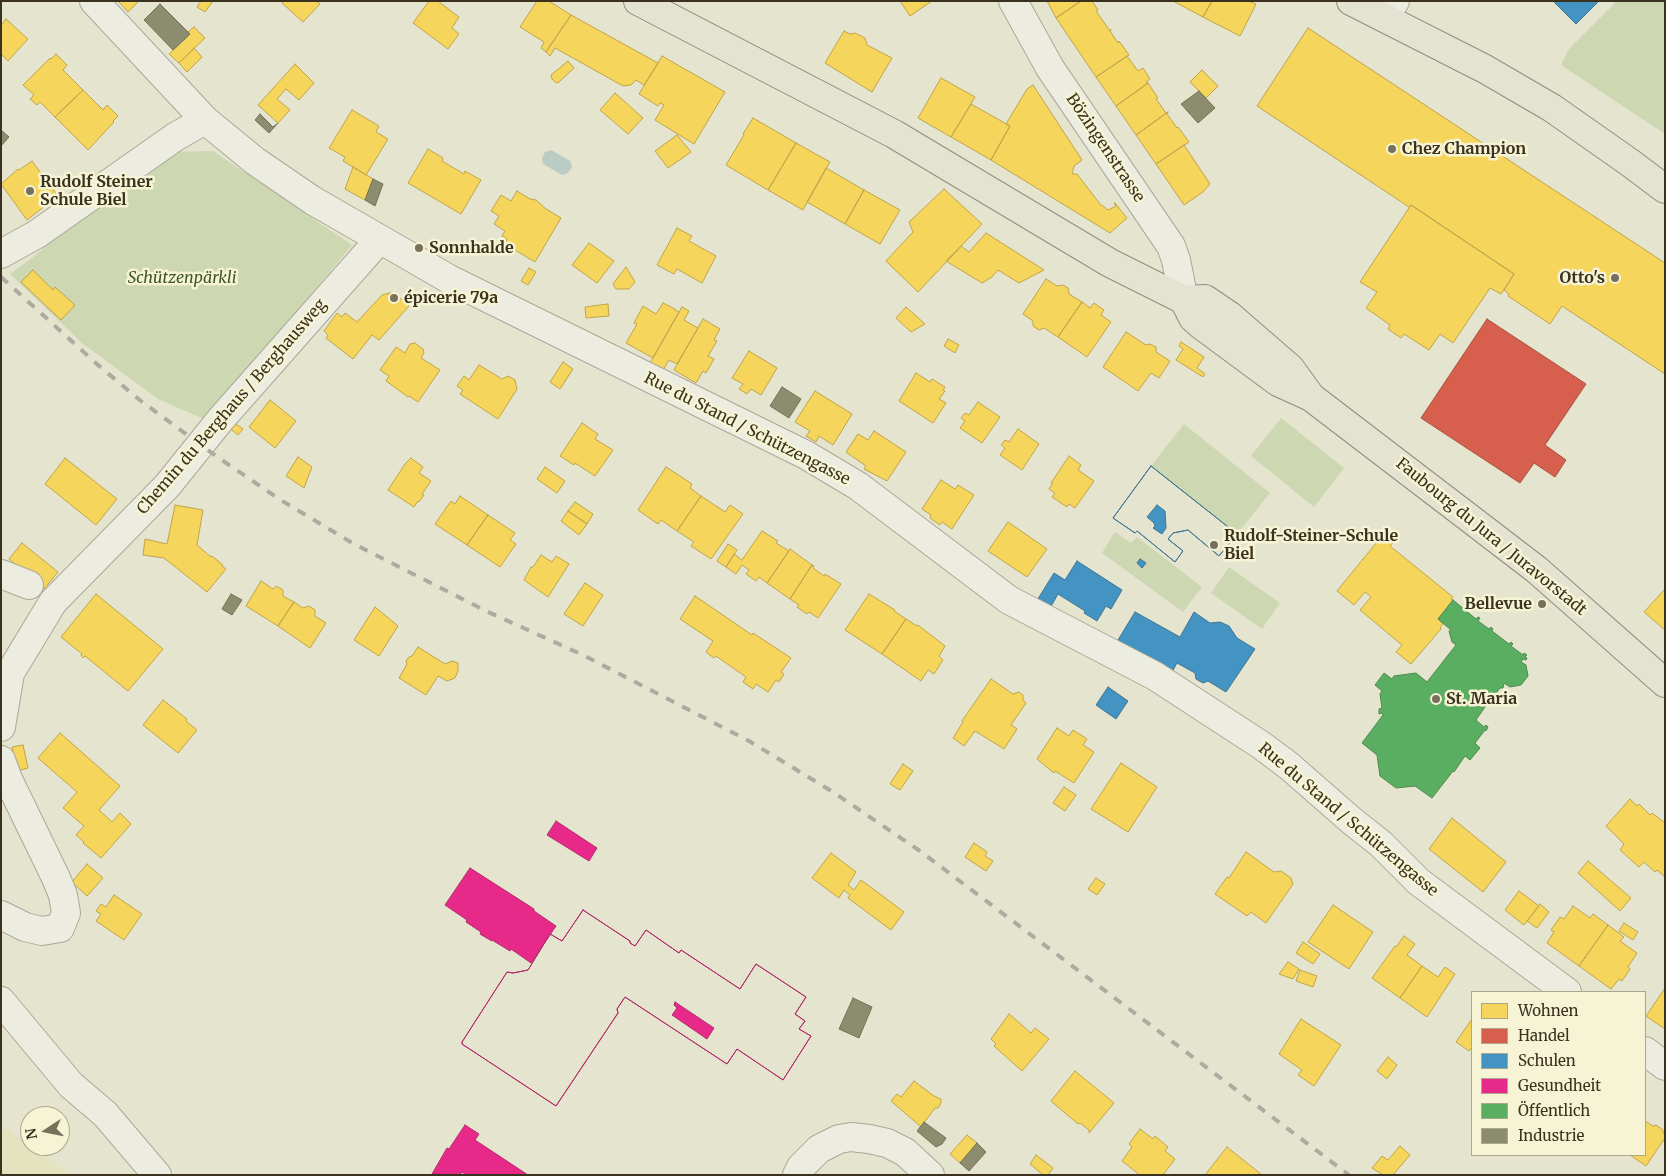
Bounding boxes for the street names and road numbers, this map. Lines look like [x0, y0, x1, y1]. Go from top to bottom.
street label: Bözingenstrasse [1062, 90, 1148, 206]
street label: Chemin du Berghaus / Berghausweg [133, 295, 331, 519]
street label: Rue du Stand / Schützengasse [641, 369, 853, 489]
street label: Faubourg du Jura / Juravorstadt [1392, 454, 1590, 620]
street label: Rue du Stand / Schützengasse [1254, 739, 1442, 901]

